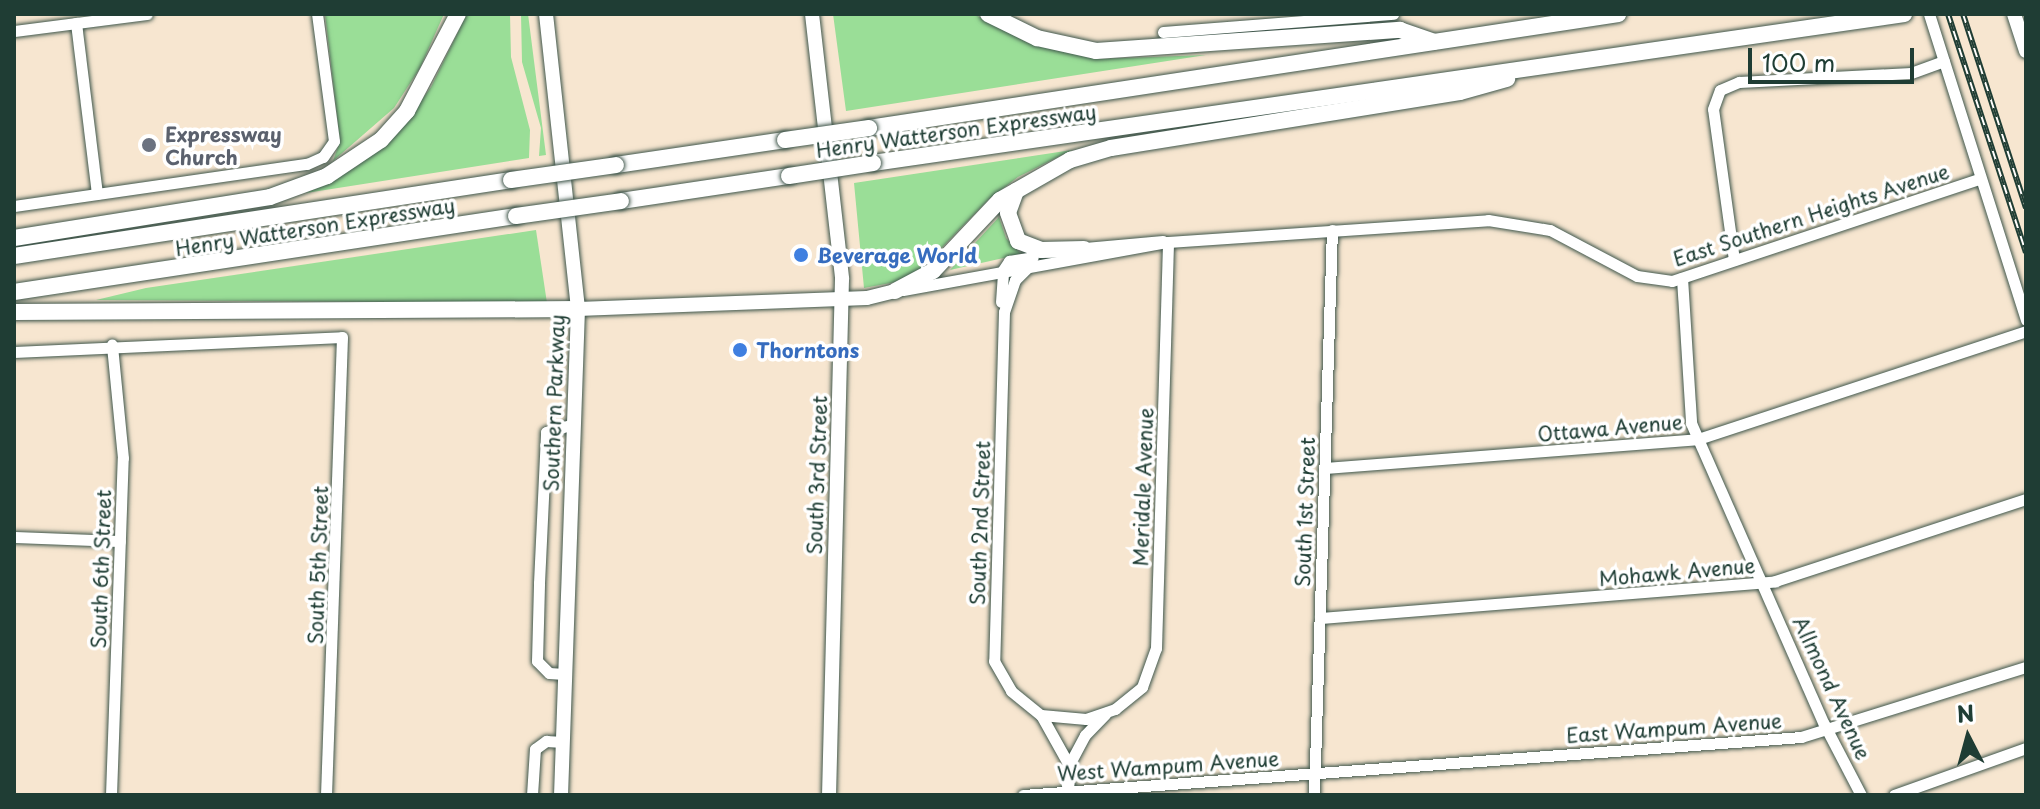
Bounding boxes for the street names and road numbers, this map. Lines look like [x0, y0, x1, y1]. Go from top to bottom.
street label: Henry Watterson Expressway [813, 99, 1099, 163]
street label: East Southern Heights Avenue [1670, 159, 1952, 271]
street label: Henry Watterson Expressway [172, 193, 458, 261]
street label: Southern Parkway [539, 313, 569, 493]
street label: South 3rd Street [802, 394, 832, 556]
street label: Meridale Avenue [1128, 407, 1158, 567]
street label: Ottawa Avenue [1536, 410, 1684, 446]
street label: South 1st Street [1290, 434, 1320, 590]
street label: South 2nd Street [965, 440, 995, 606]
street label: South 5th Street [303, 484, 333, 646]
street label: South 6th Street [86, 488, 116, 650]
street label: Mohawk Avenue [1598, 553, 1756, 591]
street label: Allmond Avenue [1788, 613, 1876, 763]
street label: East Wampum Avenue [1565, 708, 1783, 748]
street label: West Wampum Avenue [1057, 746, 1279, 786]

